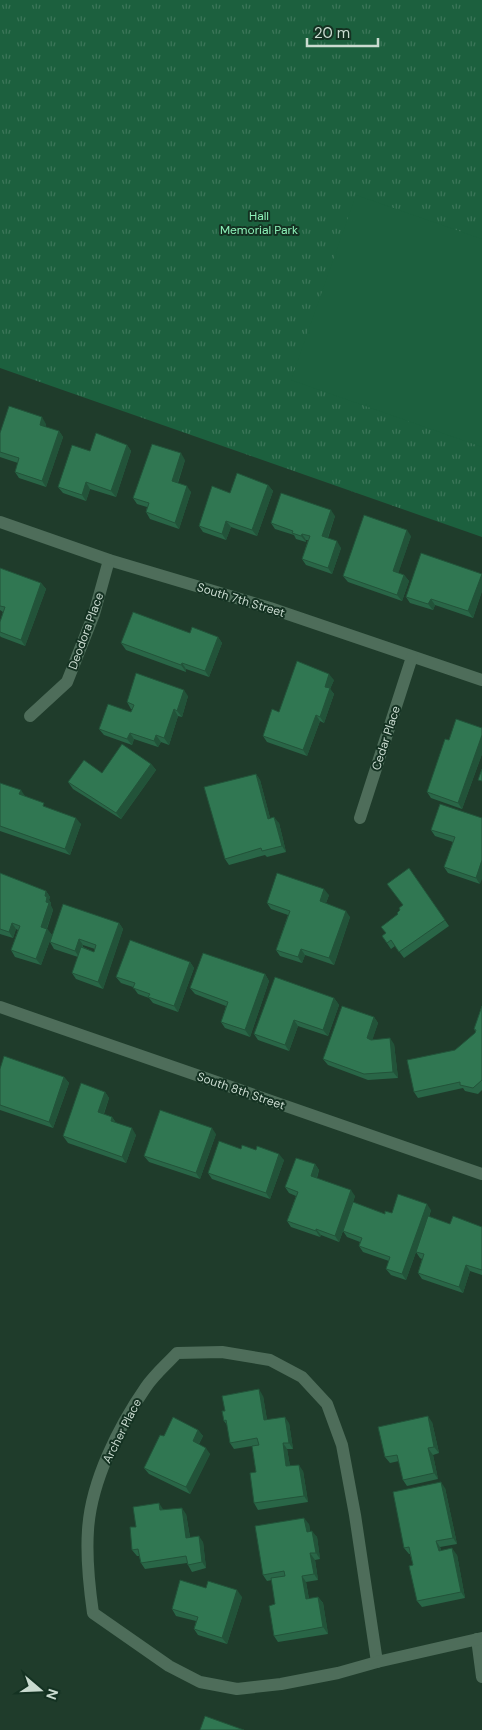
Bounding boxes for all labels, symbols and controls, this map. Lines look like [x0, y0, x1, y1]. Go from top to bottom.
scale bar [307, 15, 378, 47]
text: 20 m [314, 23, 350, 43]
park label: Hall Memorial Park [220, 208, 298, 238]
street label: South 7th Street [195, 579, 287, 621]
street label: Deodora Place [65, 590, 107, 672]
street label: Cedar Place [368, 704, 404, 772]
street label: South 8th Street [195, 1068, 287, 1114]
street label: Archer Place [99, 1396, 145, 1466]
north arrow [15, 1665, 65, 1715]
text: N [42, 1686, 62, 1702]

